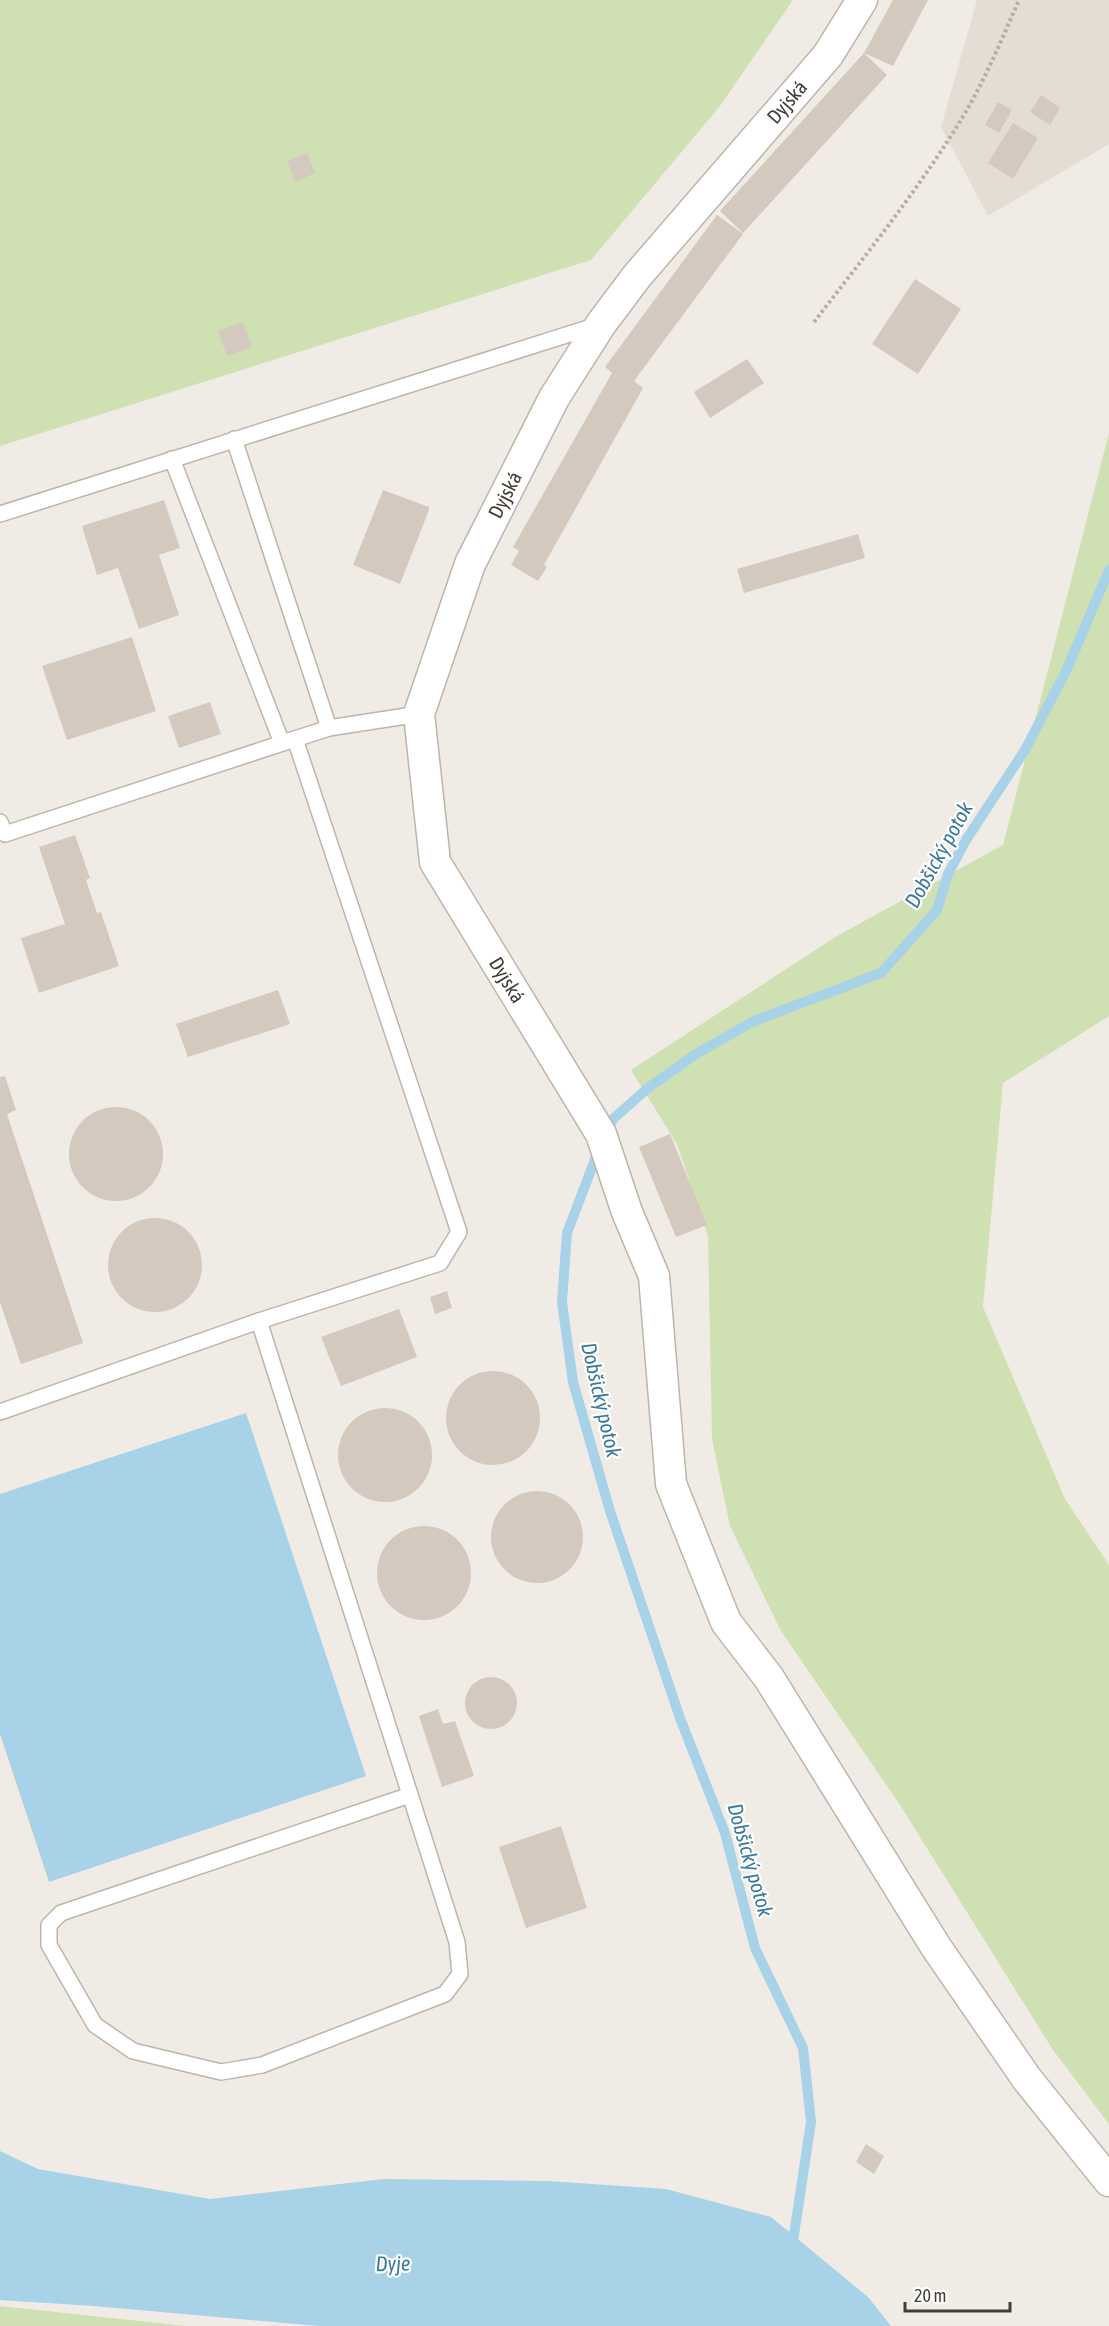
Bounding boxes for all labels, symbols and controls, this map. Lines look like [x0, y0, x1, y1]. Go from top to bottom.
street label: Dyjská [762, 76, 811, 128]
street label: Dyjská [483, 468, 526, 522]
water label: Dobšický potok [899, 797, 977, 912]
street label: Dyjská [485, 953, 530, 1007]
water label: Dobšický potok [577, 1340, 627, 1460]
water label: Dobšický potok [723, 1800, 779, 1920]
water label: Dyje [375, 2251, 411, 2275]
scale bar [905, 2275, 1010, 2313]
text: 20 m [914, 2285, 946, 2306]

